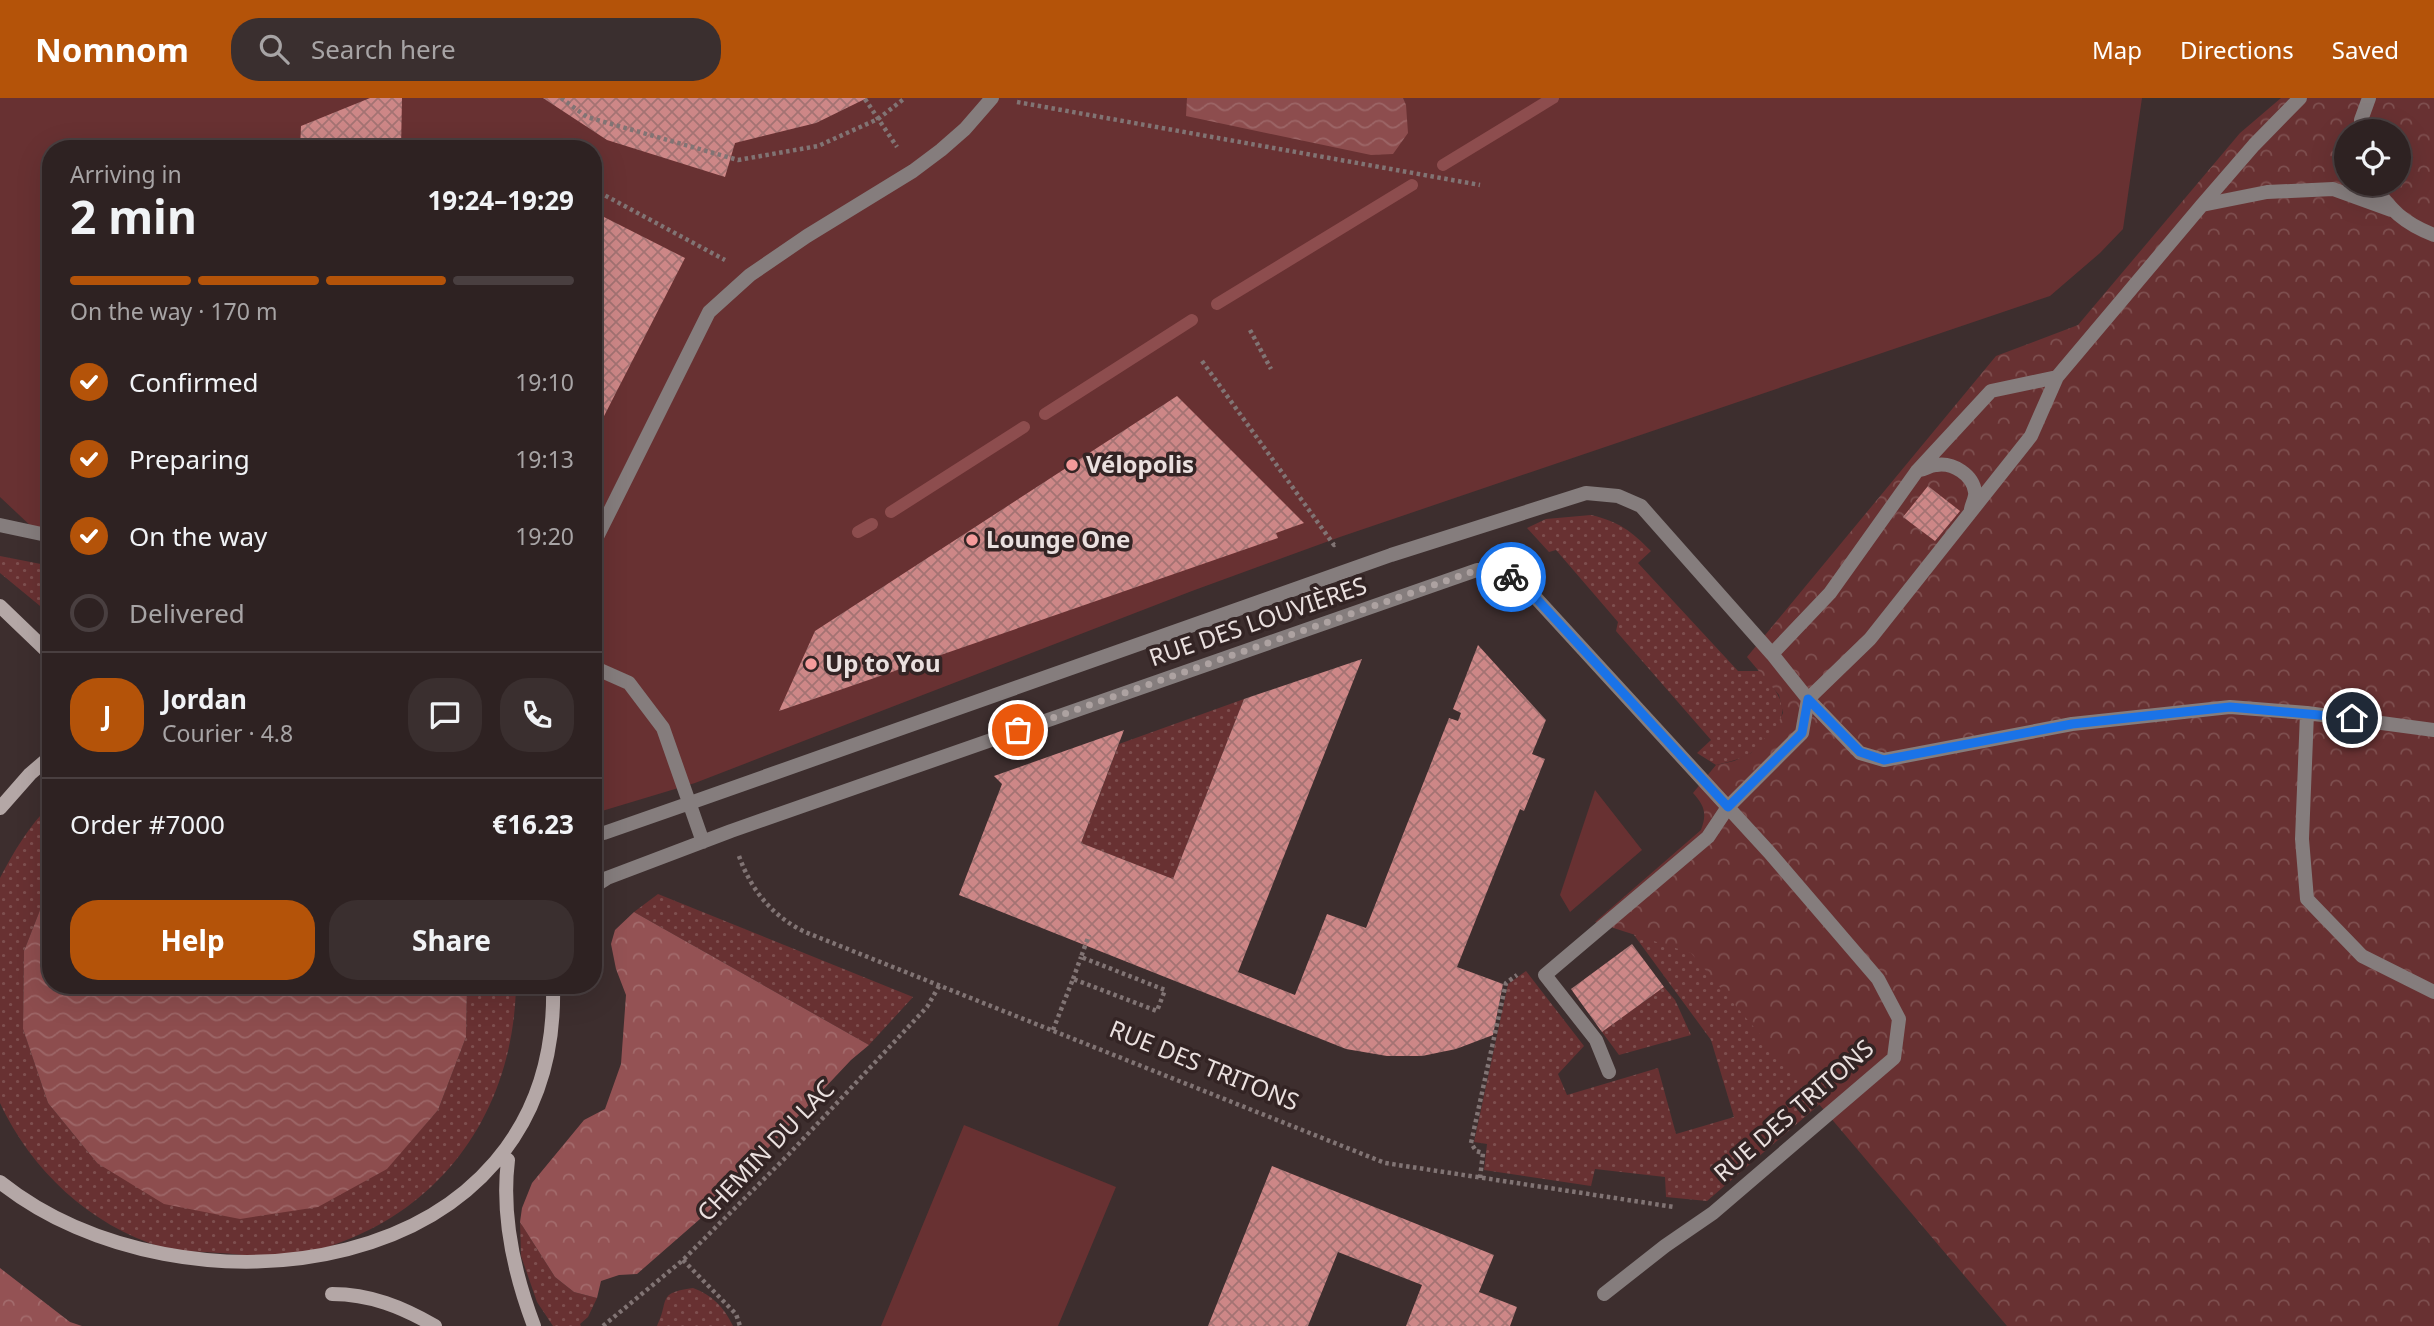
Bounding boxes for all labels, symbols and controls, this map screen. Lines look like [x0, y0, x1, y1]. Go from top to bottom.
search box [231, 18, 721, 81]
text: Nomnom [35, 27, 189, 72]
icon: search [255, 30, 293, 68]
text: Search here [311, 31, 456, 67]
text: Map [2092, 33, 2142, 66]
text: Directions [2180, 33, 2294, 66]
text: Saved [2332, 33, 2399, 66]
map controls [2334, 119, 2411, 196]
button: locate [2334, 119, 2411, 196]
text: Arriving in [70, 158, 182, 190]
text: 19:24–19:29 [427, 182, 574, 218]
text: 2 min [70, 185, 197, 247]
text: On the way · 170 m [70, 295, 277, 327]
icon: check [70, 363, 108, 401]
text: Confirmed [129, 364, 259, 400]
text: 19:10 [515, 366, 574, 398]
icon: check [70, 440, 108, 478]
text: Preparing [129, 441, 250, 477]
text: 19:13 [515, 443, 574, 475]
place label: Vélopolis [1086, 447, 1194, 480]
marker: Vélopolis [1064, 457, 1080, 473]
icon: check [70, 517, 108, 555]
text: On the way [129, 518, 267, 554]
text: 19:20 [515, 520, 574, 552]
place label: Lounge One [986, 522, 1130, 555]
marker: Lounge One [964, 532, 980, 548]
courier [1476, 542, 1546, 612]
icon: bike [1492, 558, 1530, 596]
street label: RUE DES LOUVIÈRES [1144, 568, 1371, 673]
text: Delivered [129, 595, 245, 631]
place label: Up to You [825, 646, 941, 679]
marker: Up to You [803, 656, 819, 672]
button: chat [408, 678, 482, 752]
button: phone [500, 678, 574, 752]
text: Jordan [162, 681, 247, 717]
pin [2322, 688, 2382, 748]
text: J [103, 697, 111, 733]
icon: home [2333, 699, 2371, 737]
pin [988, 700, 1048, 760]
icon: bag [999, 711, 1037, 749]
text: Courier · 4.8 [162, 717, 293, 749]
text: Order #7000 [70, 806, 225, 842]
text: €16.23 [492, 806, 574, 842]
button: Help [70, 900, 315, 980]
button: Share [329, 900, 574, 980]
street label: RUE DES TRITONS [1105, 1012, 1304, 1118]
street label: RUE DES TRITONS [1706, 1031, 1880, 1189]
street label: CHEMIN DU LAC [689, 1072, 841, 1228]

